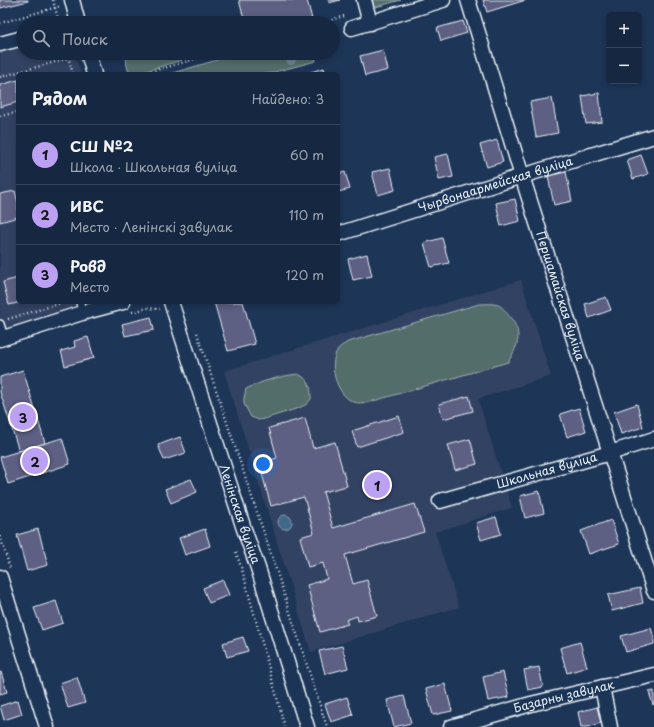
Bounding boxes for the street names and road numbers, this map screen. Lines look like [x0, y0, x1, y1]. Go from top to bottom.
street label: Чырвонаармейская вуліца [416, 151, 575, 216]
street label: Першамайская вуліца [532, 229, 590, 363]
street label: Школьная вуліца [494, 447, 599, 493]
street label: Ленінская вуліца [216, 462, 266, 567]
street label: Базарны завулак [511, 675, 617, 717]

